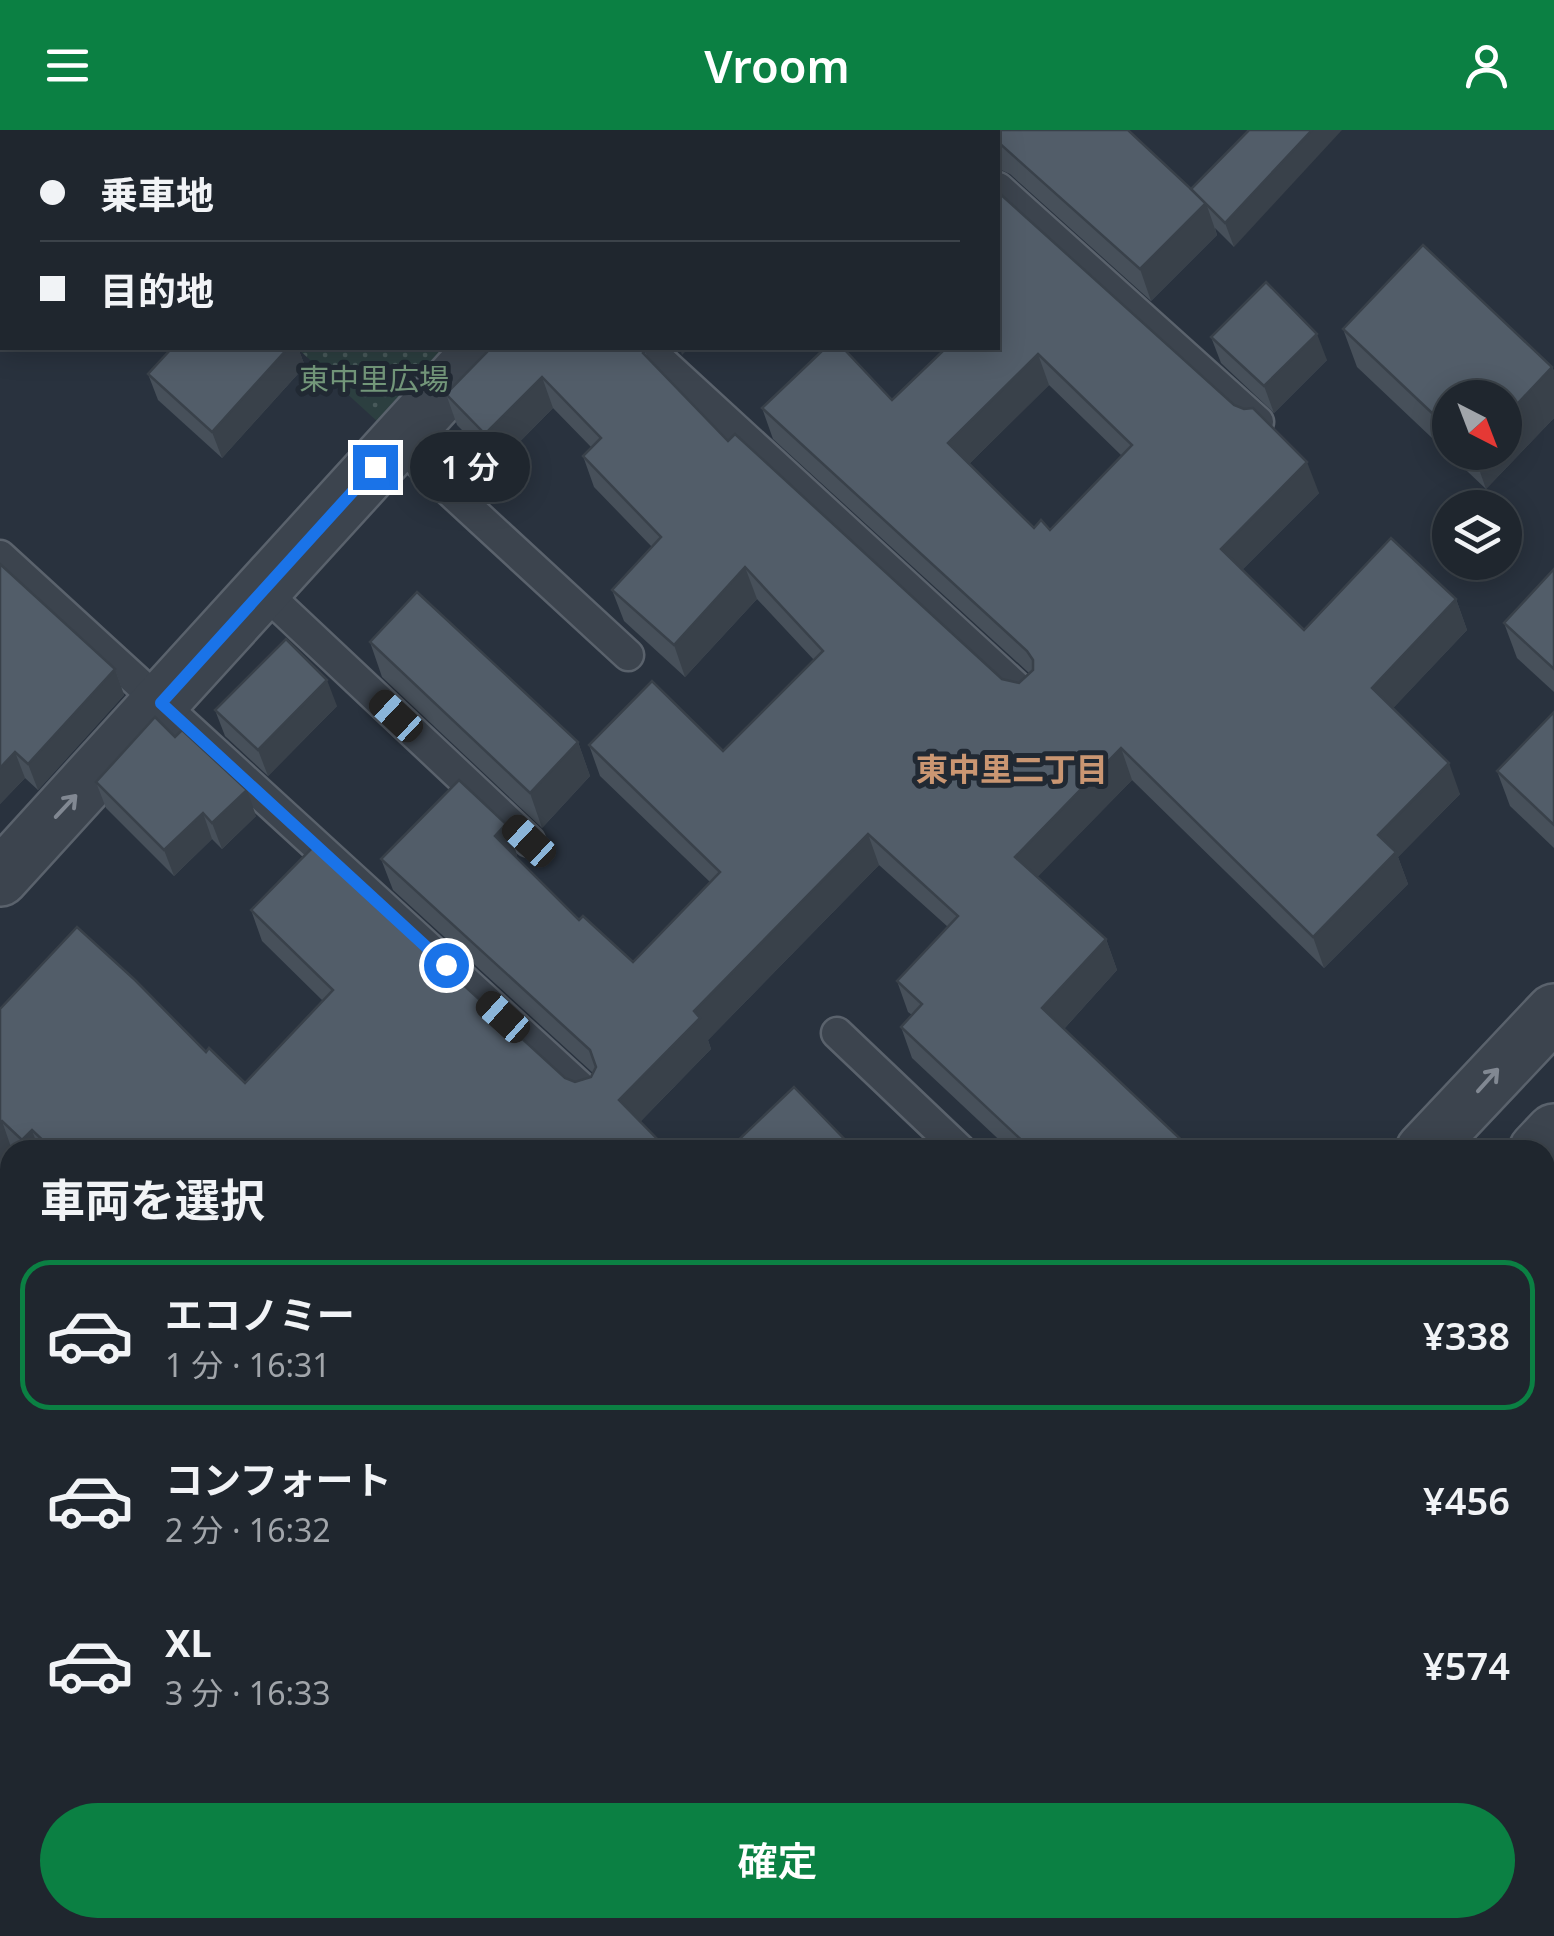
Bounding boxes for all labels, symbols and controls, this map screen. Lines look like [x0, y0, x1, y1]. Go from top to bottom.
text: Vroom [704, 35, 850, 96]
icon: menu [40, 38, 95, 93]
icon: person [1459, 38, 1514, 93]
text: 乗車地 [100, 168, 214, 220]
text: 目的地 [100, 264, 214, 316]
park label: 東中里広場 [299, 358, 449, 399]
north arrow [1432, 380, 1522, 470]
map controls [1432, 380, 1522, 580]
callout: 1 分 [410, 432, 530, 502]
route end [353, 445, 398, 490]
text: 1 分 [441, 445, 499, 488]
button: layers [1432, 490, 1522, 580]
car [364, 685, 428, 747]
district label: 東中里二丁目 [916, 747, 1108, 790]
one-way arrow [54, 794, 77, 819]
car [497, 810, 561, 872]
route start [424, 943, 469, 988]
car [471, 986, 535, 1048]
one-way arrow [1476, 1068, 1499, 1093]
text: 車両を選択 [40, 1169, 265, 1230]
text: エコノミー [165, 1288, 355, 1340]
icon: car [45, 1290, 135, 1380]
text: ¥338 [1423, 1309, 1510, 1361]
text: 1 分 · 16:31 [165, 1343, 331, 1386]
text: コンフォート [165, 1453, 392, 1505]
icon: car [45, 1455, 135, 1545]
text: ¥456 [1423, 1474, 1510, 1526]
text: 2 分 · 16:32 [165, 1508, 331, 1551]
text: XL [165, 1616, 212, 1668]
icon: car [45, 1620, 135, 1710]
text: ¥574 [1423, 1639, 1510, 1691]
text: 3 分 · 16:33 [165, 1671, 331, 1714]
button: 確定 [40, 1803, 1515, 1918]

